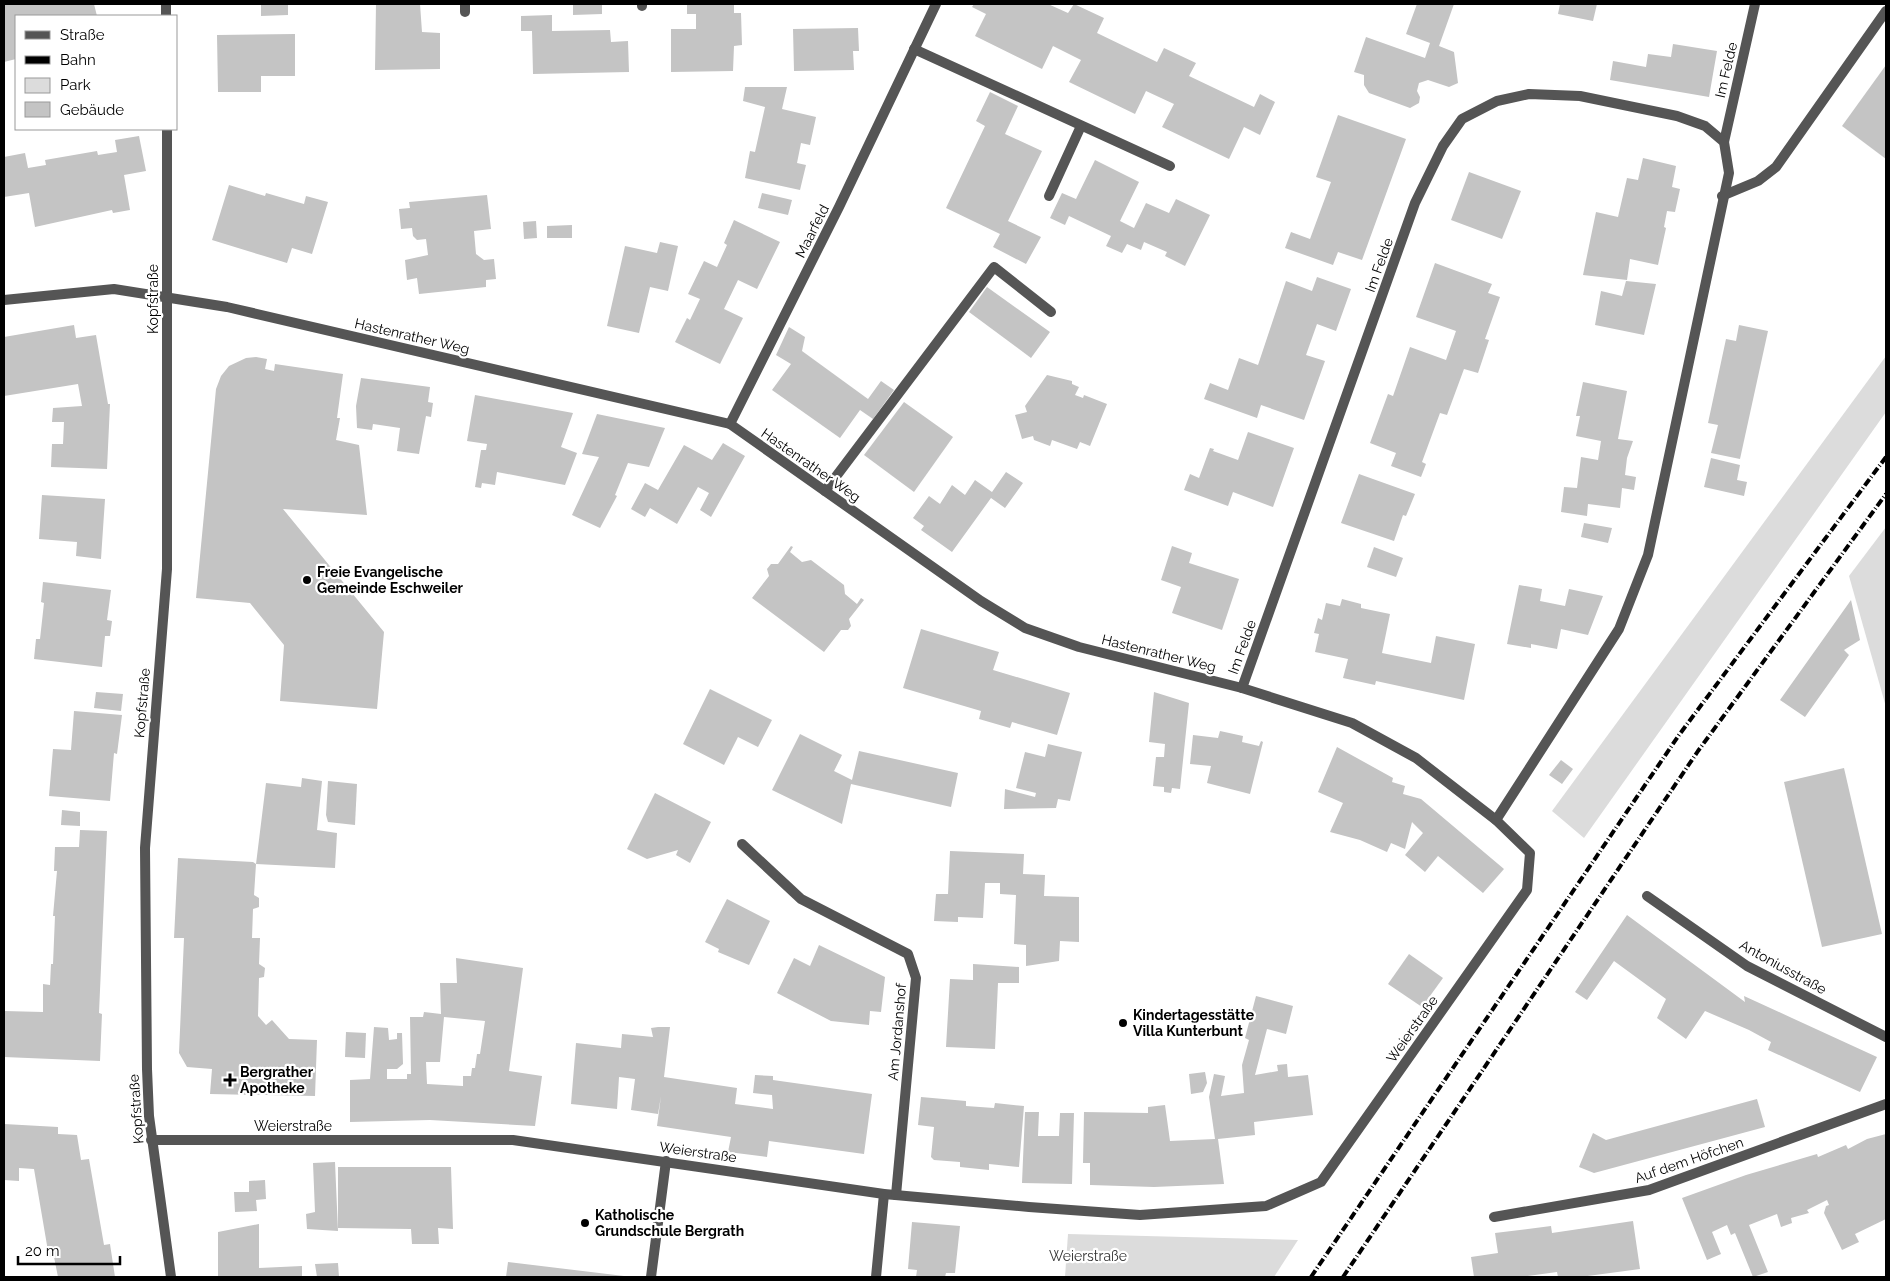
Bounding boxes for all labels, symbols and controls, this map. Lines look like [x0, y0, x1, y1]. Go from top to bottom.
legend [15, 15, 178, 130]
text: Straße [60, 26, 105, 44]
street label: Im Felde [1712, 41, 1740, 99]
text: Bahn [60, 51, 96, 69]
text: Park [60, 76, 91, 94]
text: Gebäude [60, 101, 124, 119]
street label: Maarfeld [792, 202, 832, 260]
street label: Im Felde [1362, 236, 1396, 294]
street label: Kopfstraße [145, 264, 161, 334]
street label: Hastenrather Weg [353, 315, 471, 357]
street label: Hastenrather Weg [758, 425, 864, 505]
place label: Freie Evangelische Gemeinde Eschweiler [317, 564, 464, 596]
marker: Freie Evangelische Gemeinde Eschweiler [301, 574, 313, 586]
street label: Im Felde [1225, 618, 1259, 676]
street label: Hastenrather Weg [1100, 631, 1218, 675]
street label: Kopfstraße [131, 667, 153, 739]
street label: Antoniusstraße [1737, 937, 1829, 997]
street label: Am Jordanshof [885, 981, 909, 1081]
street label: Weierstraße [1383, 992, 1441, 1066]
place label: Kindertagesstätte Villa Kunterbunt [1133, 1007, 1255, 1039]
marker: Kindertagesstätte Villa Kunterbunt [1117, 1017, 1129, 1029]
place label: Bergrather Apotheke [240, 1064, 314, 1096]
street label: Kopfstraße [126, 1074, 146, 1144]
marker: Bergrather Apotheke [224, 1074, 236, 1086]
street label: Weierstraße [254, 1118, 332, 1134]
street label: Auf dem Höfchen [1633, 1134, 1745, 1186]
street label: Weierstraße [658, 1139, 738, 1165]
place label: Katholische Grundschule Bergrath [595, 1207, 744, 1239]
marker: Katholische Grundschule Bergrath [579, 1217, 591, 1229]
scale bar [18, 1234, 120, 1266]
text: 20 m [25, 1242, 60, 1260]
park label: Weierstraße [1049, 1248, 1127, 1264]

